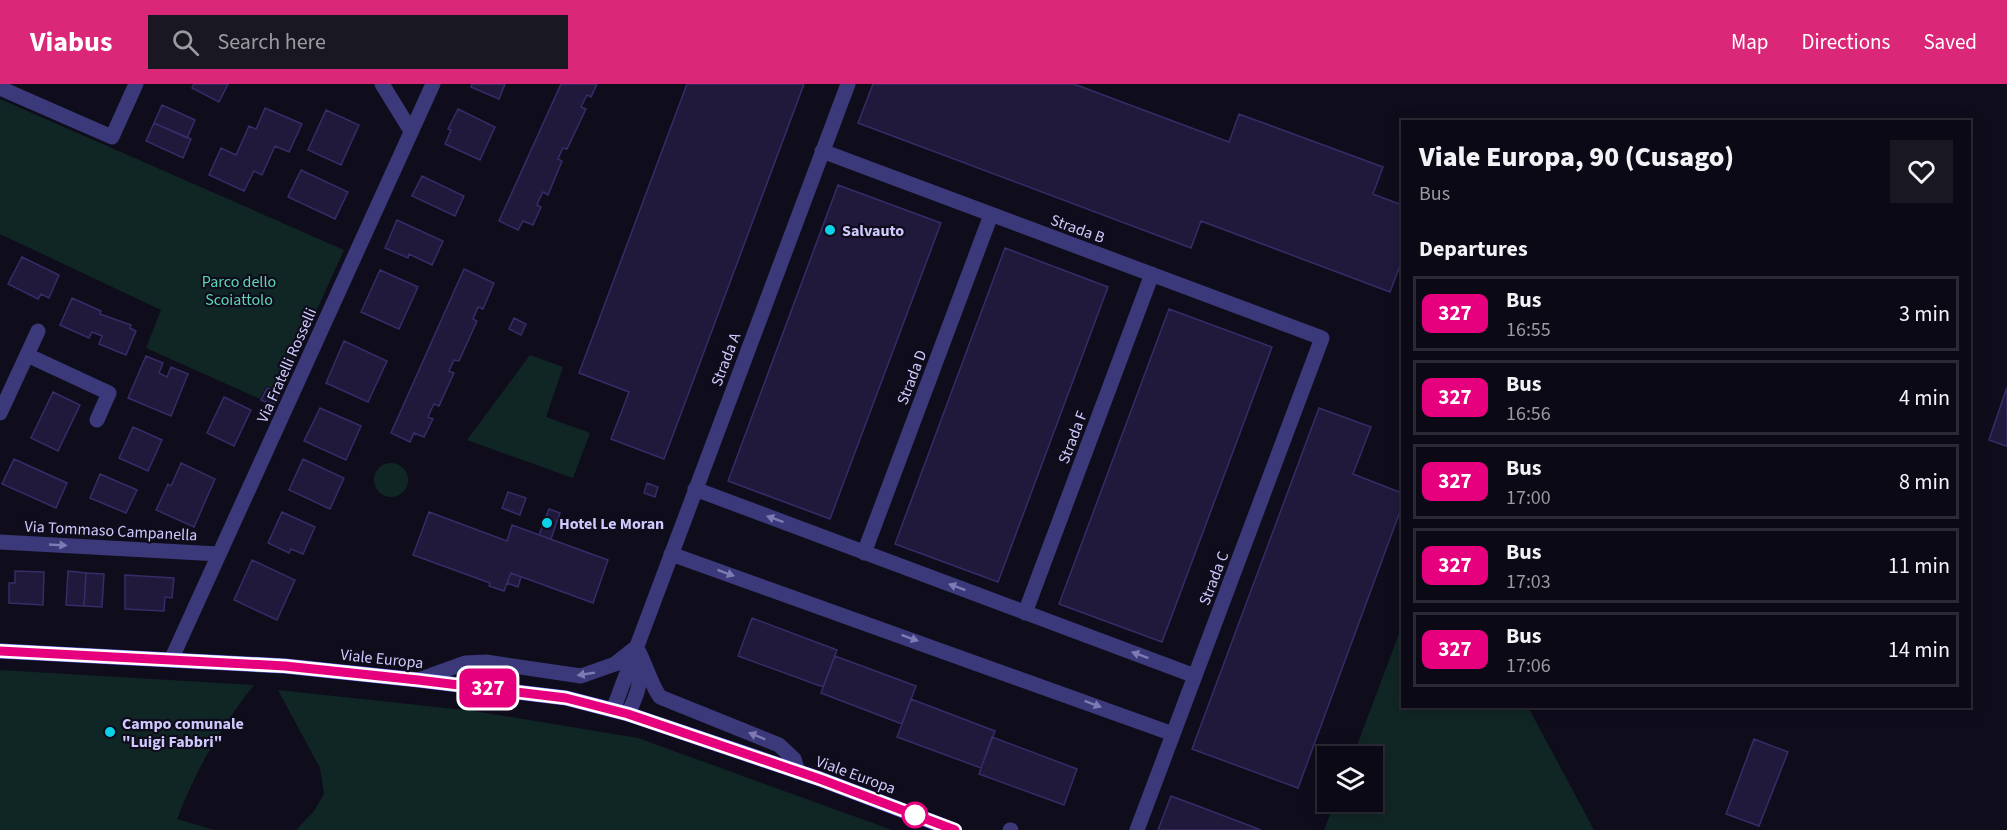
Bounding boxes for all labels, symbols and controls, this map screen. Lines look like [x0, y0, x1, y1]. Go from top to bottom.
search box [148, 15, 568, 69]
text: Viabus [30, 22, 112, 62]
icon: search [169, 26, 202, 59]
text: Search here [217, 26, 326, 58]
text: Map [1731, 27, 1769, 57]
text: Directions [1802, 27, 1890, 57]
text: Saved [1923, 27, 1977, 57]
text: Viale Europa, 90 (Cusago) [1419, 137, 1734, 177]
button: heart [1890, 140, 1953, 203]
text: Bus [1419, 180, 1450, 208]
street label: Strada B [1047, 209, 1108, 249]
place label: Salvauto [842, 220, 904, 242]
marker: Salvauto [823, 223, 837, 237]
text: Departures [1419, 233, 1528, 265]
park label: Parco dello Scoiattolo [202, 271, 276, 311]
text: Bus [1506, 284, 1542, 316]
text: 327 [1438, 298, 1472, 328]
text: 3 min [1899, 298, 1950, 330]
street label: Via Fratelli Rosselli [252, 305, 322, 426]
text: 16:55 [1506, 316, 1551, 344]
street label: Strada A [706, 329, 746, 389]
street label: Strada D [891, 347, 932, 408]
text: Bus [1506, 368, 1542, 400]
text: 327 [1438, 382, 1472, 412]
text: 4 min [1899, 382, 1950, 414]
text: 16:56 [1506, 400, 1551, 428]
street label: Strada F [1053, 408, 1093, 467]
text: Bus [1506, 452, 1542, 484]
text: 327 [1438, 466, 1472, 496]
text: 8 min [1899, 466, 1950, 498]
text: 17:00 [1506, 484, 1551, 512]
place label: Hotel Le Moran [559, 513, 664, 535]
one-way arrow [765, 514, 783, 524]
street label: Via Tommaso Campanella [24, 515, 198, 547]
marker: Hotel Le Moran [540, 516, 554, 530]
text: Bus [1506, 536, 1542, 568]
one-way arrow [49, 540, 68, 550]
street label: Strada C [1194, 548, 1234, 608]
text: 327 [1438, 550, 1472, 580]
text: 11 min [1888, 550, 1950, 582]
text: 17:03 [1506, 568, 1551, 596]
one-way arrow [717, 569, 735, 579]
one-way arrow [948, 582, 966, 592]
text: Bus [1506, 620, 1542, 652]
one-way arrow [901, 634, 919, 644]
text: 327 [1438, 634, 1472, 664]
text: 14 min [1888, 634, 1950, 666]
street label: Viale Europa [339, 644, 425, 674]
one-way arrow [1131, 650, 1149, 660]
text: 17:06 [1506, 652, 1551, 680]
line badge: 327 [454, 668, 522, 708]
one-way arrow [576, 669, 595, 678]
text: 327 [471, 673, 505, 703]
one-way arrow [1084, 700, 1102, 710]
place label: Campo comunale "Luigi Fabbri" [122, 713, 244, 753]
marker: Campo comunale "Luigi Fabbri" [103, 725, 117, 739]
one-way arrow [747, 731, 765, 741]
map controls [1317, 746, 1383, 812]
button: layers [1317, 746, 1383, 812]
street label: Viale Europa [813, 750, 899, 800]
unlabelled marker [902, 802, 928, 828]

